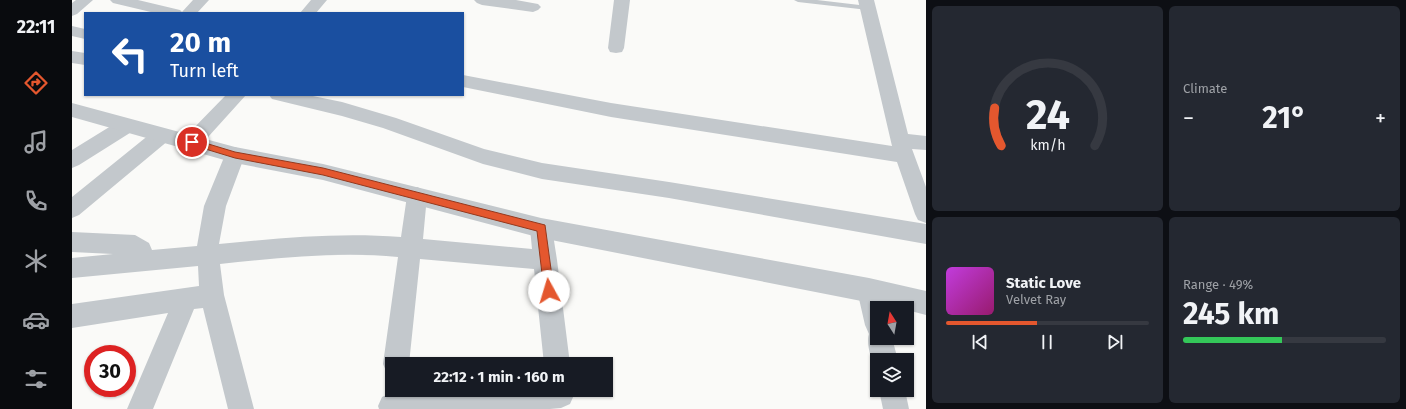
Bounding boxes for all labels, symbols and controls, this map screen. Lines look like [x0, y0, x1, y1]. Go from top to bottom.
text: 22:11 [17, 16, 55, 38]
text: 20 m [170, 26, 231, 59]
icon: left [104, 28, 156, 80]
text: Turn left [170, 60, 239, 82]
icon: directions [22, 69, 50, 97]
text: Climate [1183, 81, 1227, 96]
text: 24 [1026, 90, 1069, 140]
text: 21° [1262, 100, 1307, 136]
text: − [1183, 105, 1194, 132]
text: + [1375, 105, 1386, 132]
pin [175, 125, 209, 159]
icon: music [22, 128, 50, 156]
icon: arrive [181, 131, 203, 153]
text: km/h [1030, 137, 1065, 154]
icon: phone [22, 187, 50, 215]
icon: climate [22, 247, 50, 275]
position arrow [528, 270, 570, 312]
text: Static Love [1006, 274, 1081, 292]
text: Range · 49% [1183, 277, 1253, 292]
text: Velvet Ray [1006, 292, 1066, 307]
text: 245 km [1183, 296, 1279, 332]
north arrow [870, 301, 914, 345]
map controls [870, 301, 914, 397]
icon: car [22, 306, 50, 334]
icon: previous [969, 331, 991, 353]
icon: pause [1036, 331, 1058, 353]
icon: next [1104, 331, 1126, 353]
speed limit sign: 30 [84, 345, 136, 397]
button: layers [870, 353, 914, 397]
icon: filters [22, 365, 50, 393]
text: 22:12 · 1 min · 160 m [433, 368, 565, 386]

